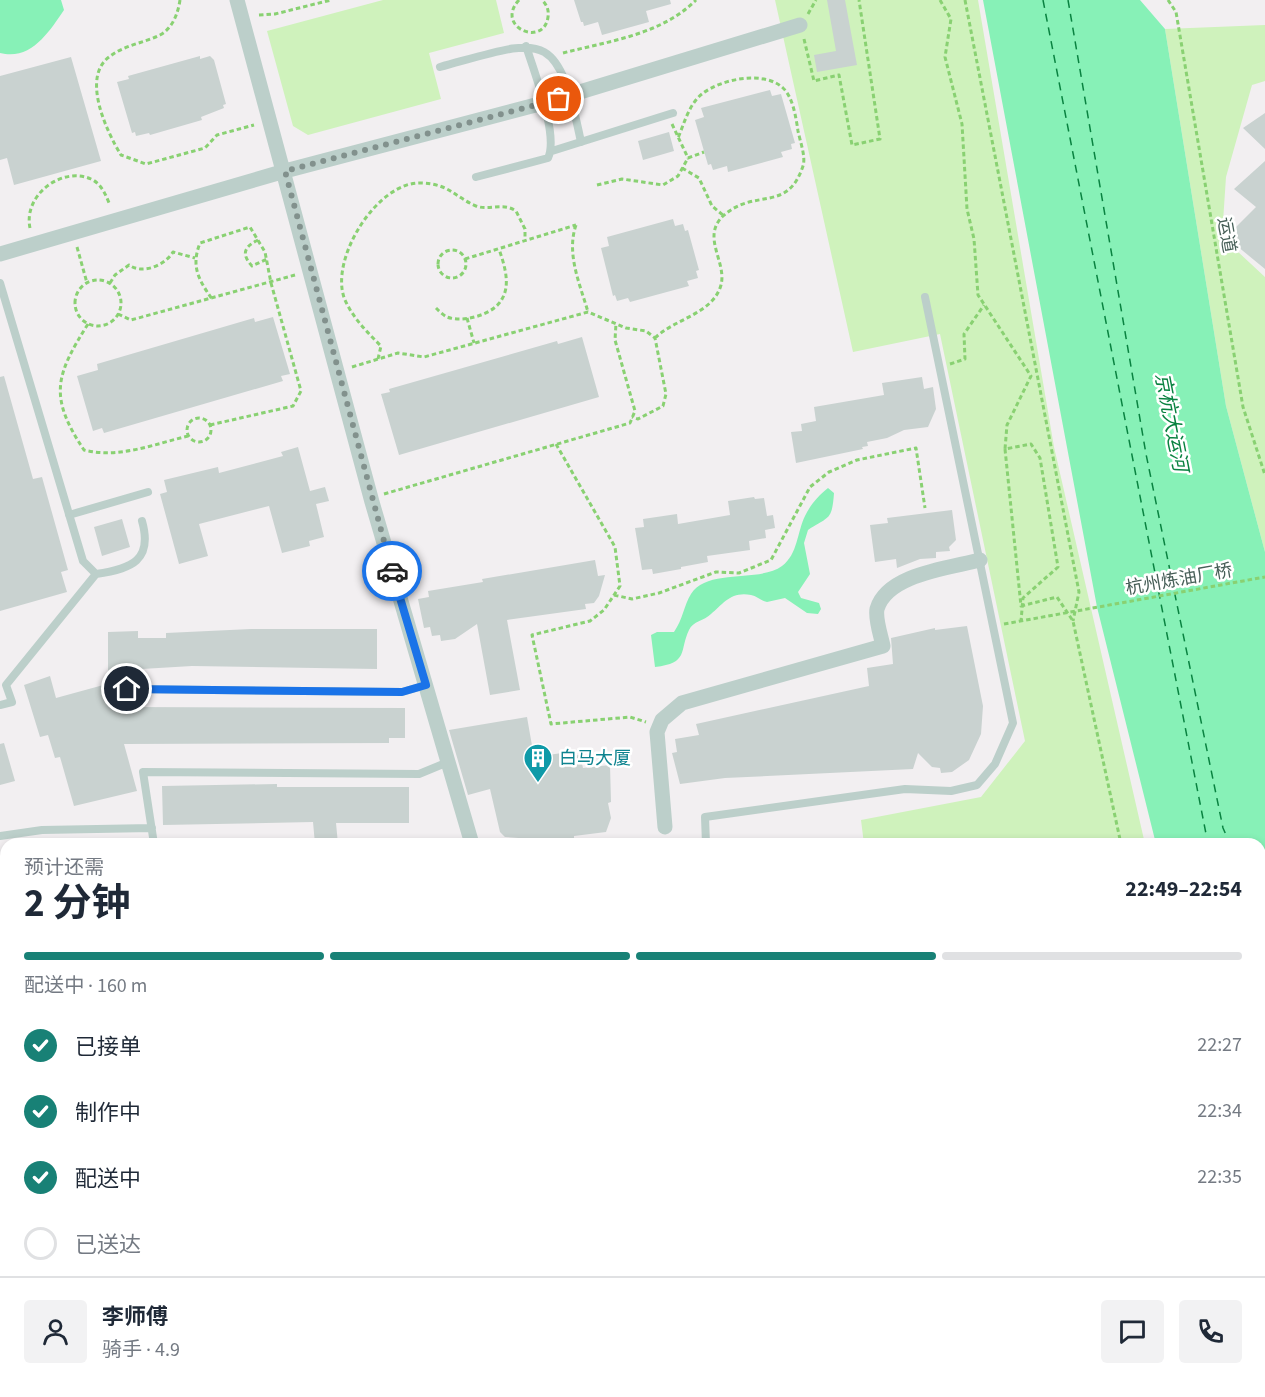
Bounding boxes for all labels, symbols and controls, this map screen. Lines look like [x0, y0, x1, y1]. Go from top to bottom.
pin [533, 73, 584, 124]
icon: bag [542, 82, 575, 115]
street label: 运道 [1211, 215, 1242, 255]
water label: 京杭大运河 [1148, 370, 1195, 478]
courier [362, 541, 422, 601]
icon: car [376, 555, 409, 588]
street label: 杭州炼油厂桥 [1124, 558, 1234, 601]
pin [101, 663, 152, 714]
icon: home [110, 672, 143, 705]
building icon: 白马大厦 [522, 742, 554, 784]
place label: 白马大厦 [559, 746, 631, 771]
text: 预计还需 [24, 854, 104, 882]
text: 22:49–22:54 [1125, 873, 1242, 905]
text: 2 分钟 [24, 876, 130, 932]
text: 配送中 · 160 m [24, 972, 147, 1000]
icon: check [24, 1029, 57, 1062]
text: 已接单 [75, 1031, 141, 1063]
text: 22:27 [1197, 1031, 1242, 1059]
icon: check [24, 1095, 57, 1128]
text: 制作中 [75, 1097, 141, 1129]
text: 22:34 [1197, 1097, 1242, 1125]
icon: check [24, 1161, 57, 1194]
text: 配送中 [75, 1163, 141, 1195]
text: 22:35 [1197, 1163, 1242, 1191]
text: 已送达 [75, 1229, 141, 1261]
button: person [24, 1300, 87, 1363]
button: chat [1101, 1300, 1164, 1363]
button: phone [1179, 1300, 1242, 1363]
text: 李师傅 [102, 1301, 168, 1333]
text: 骑手 · 4.9 [102, 1336, 180, 1364]

